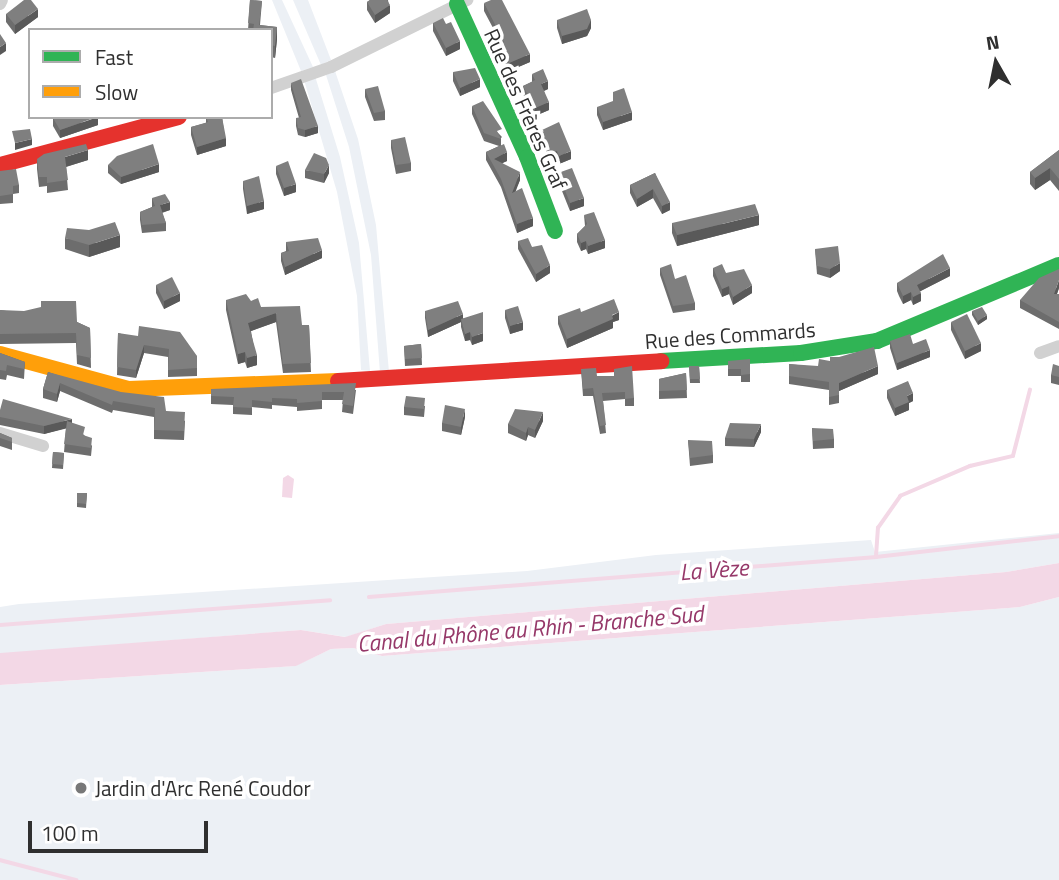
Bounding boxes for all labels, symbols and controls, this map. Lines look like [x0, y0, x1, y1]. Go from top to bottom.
street label: Rue des Frères Graf [479, 25, 573, 193]
text: N [984, 26, 1001, 57]
legend [28, 28, 273, 119]
north arrow [961, 28, 1031, 98]
text: Fast [95, 41, 133, 73]
text: Slow [95, 76, 138, 108]
street label: Rue des Commards [644, 316, 816, 354]
water label: La Vèze [679, 554, 749, 586]
water label: Canal du Rhône au Rhin - Branche Sud [356, 600, 704, 658]
place label: Jardin d'Arc René Coudor [95, 775, 311, 801]
marker: Jardin d'Arc René Coudor [73, 780, 89, 796]
scale bar [32, 806, 212, 850]
text: 100 m [41, 817, 98, 849]

